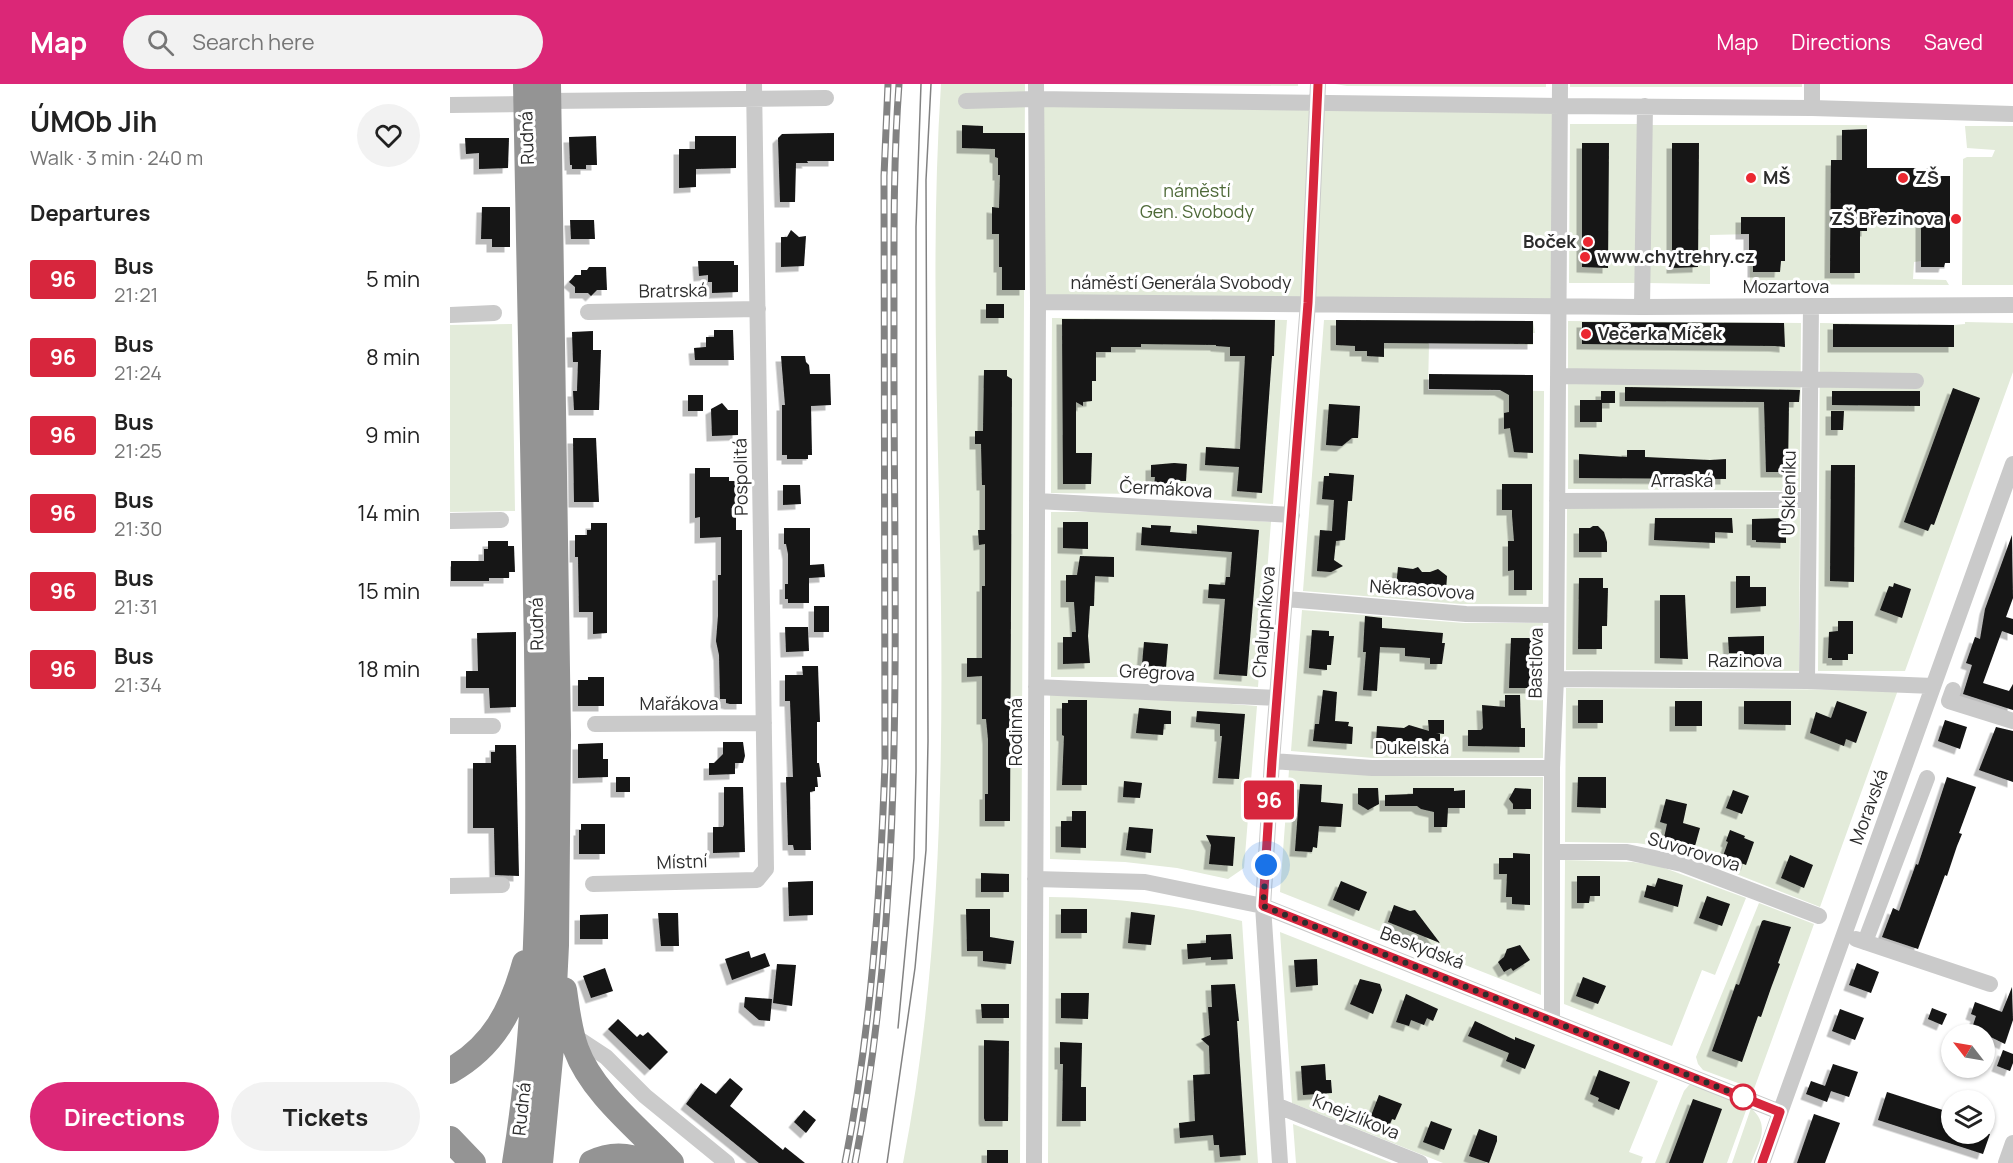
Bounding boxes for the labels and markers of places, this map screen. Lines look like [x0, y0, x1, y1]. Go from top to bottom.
place label: MŠ [1763, 165, 1790, 189]
place label: ZŠ [1915, 165, 1939, 189]
marker: MŠ [1744, 171, 1758, 185]
marker: ZŠ [1896, 171, 1910, 185]
place label: ZŠ Březinova [1831, 206, 1944, 230]
marker: ZŠ Březinova [1949, 212, 1963, 226]
place label: Boček [1523, 229, 1577, 253]
marker: Boček [1581, 235, 1595, 249]
place label: www.chytrehry.cz [1597, 244, 1755, 268]
marker: www.chytrehry.cz [1578, 250, 1592, 264]
place label: Večerka Míček [1598, 321, 1723, 345]
marker: Večerka Míček [1579, 327, 1593, 341]
unlabelled marker [1730, 1084, 1756, 1110]

